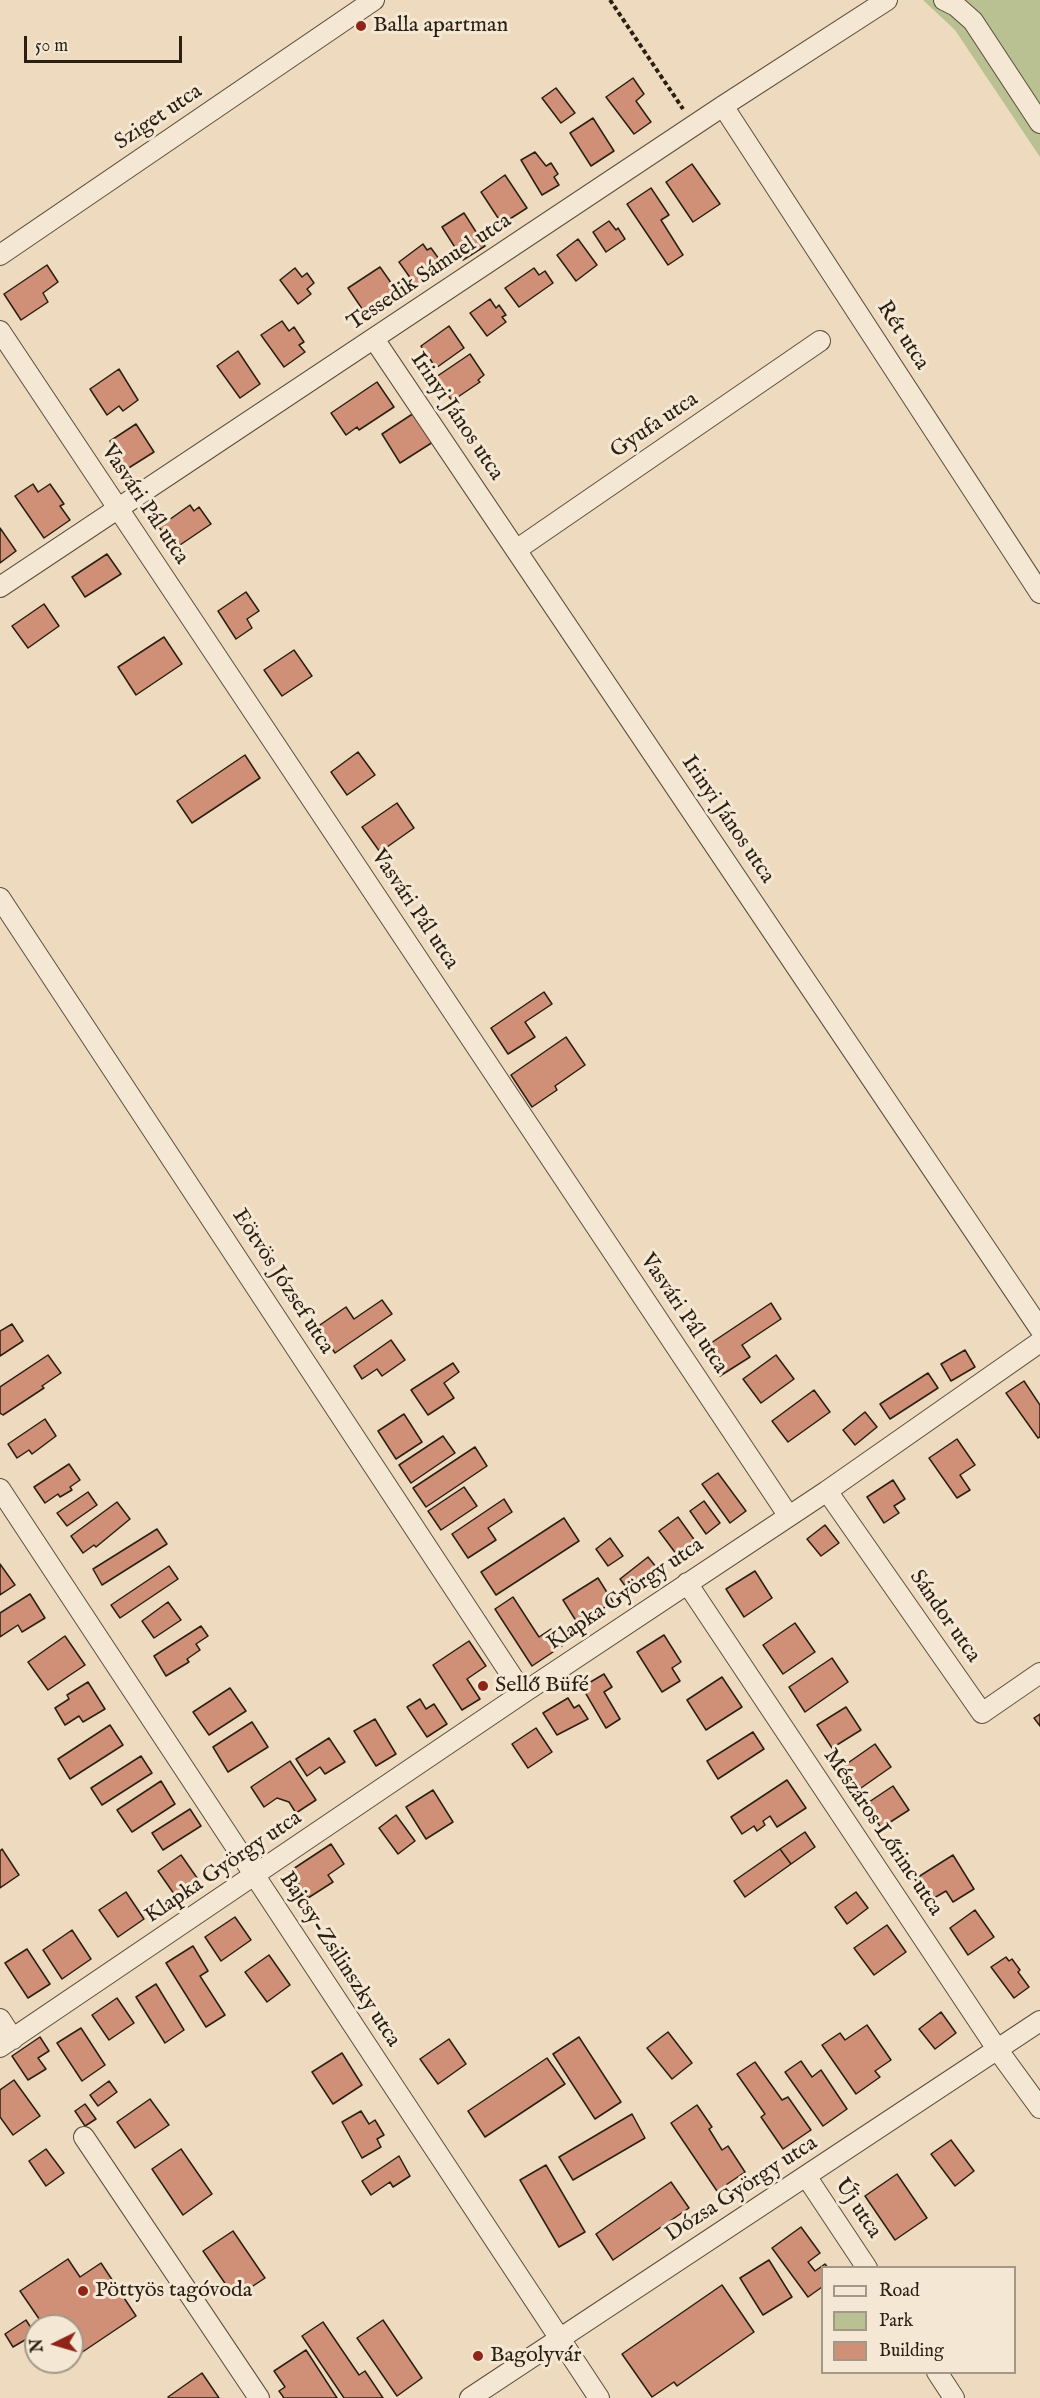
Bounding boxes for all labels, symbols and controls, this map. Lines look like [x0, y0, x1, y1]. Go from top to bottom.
place label: Balla apartman [373, 13, 508, 39]
marker: Balla apartman [354, 19, 368, 33]
scale bar [27, 24, 184, 62]
text: 50 m [35, 35, 68, 58]
street label: Sziget utca [110, 79, 208, 157]
street label: Tessedik Sámuel utca [343, 208, 517, 338]
street label: Rét utca [870, 297, 934, 375]
street label: Irinyi János utca [404, 348, 508, 486]
street label: Gyufa utca [606, 387, 704, 465]
street label: Vasvári Pál utca [94, 440, 194, 570]
street label: Irinyi János utca [675, 751, 779, 889]
street label: Vasvári Pál utca [364, 845, 464, 975]
street label: Eötvös József utca [225, 1205, 339, 1359]
street label: Vasvári Pál utca [633, 1249, 733, 1379]
street label: Klapka György utca [543, 1533, 709, 1657]
street label: Sándor utca [903, 1566, 985, 1668]
place label: Sellő Büfé [495, 1673, 589, 1699]
marker: Sellő Büfé [476, 1679, 490, 1693]
street label: Mészáros Lőrinc utca [816, 1744, 948, 1922]
street label: Klapka György utca [141, 1806, 307, 1930]
street label: Bajcsy-Zsilinszky utca [273, 1868, 405, 2052]
street label: Dózsa György utca [661, 2131, 823, 2249]
street label: Új utca [827, 2174, 887, 2244]
legend [821, 2266, 1016, 2374]
place label: Pöttyös tagóvoda [95, 2278, 252, 2304]
text: Road [879, 2280, 920, 2303]
marker: Pöttyös tagóvoda [76, 2284, 90, 2298]
text: Park [879, 2310, 913, 2333]
north arrow [24, 2314, 84, 2374]
text: N [27, 2338, 49, 2353]
text: Building [879, 2340, 944, 2363]
place label: Bagolyvár [490, 2343, 582, 2369]
marker: Bagolyvár [471, 2349, 485, 2363]

